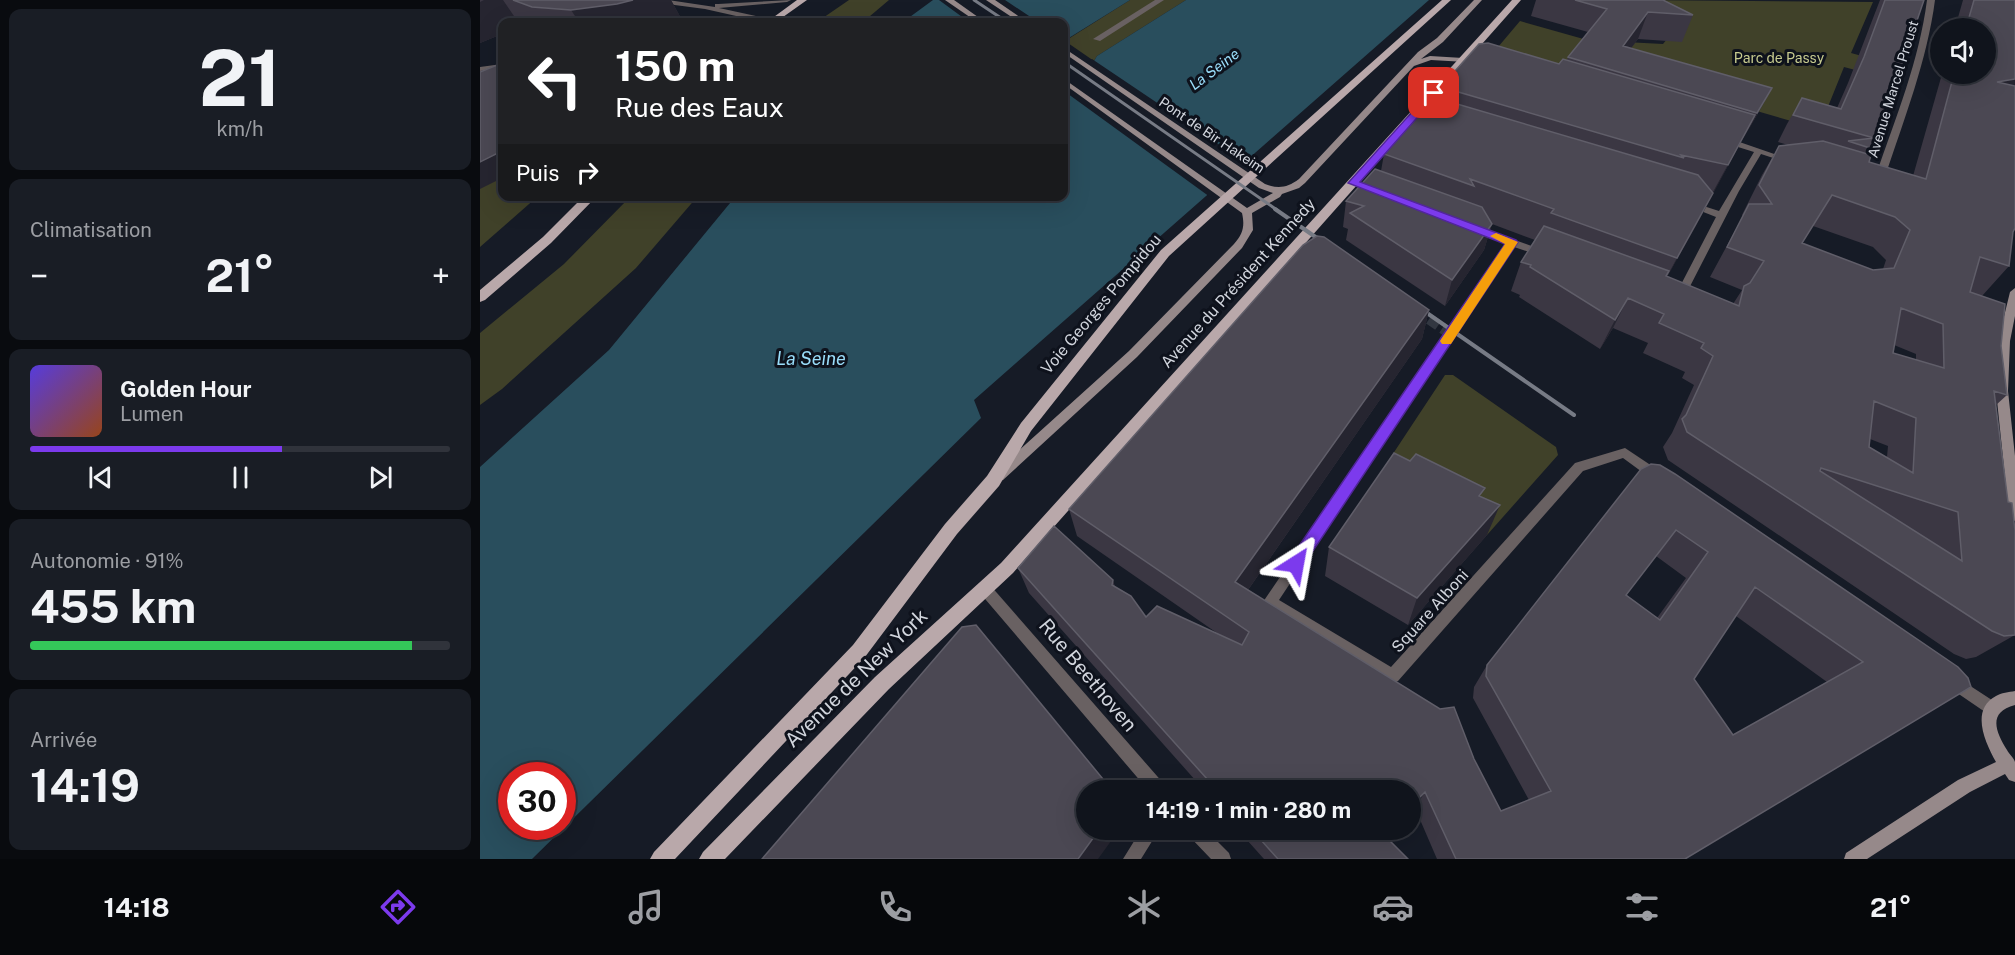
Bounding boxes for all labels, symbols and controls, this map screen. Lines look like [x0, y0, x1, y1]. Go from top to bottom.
street label: Avenue Marcel Proust [1864, 18, 1922, 160]
map controls [1930, 18, 1996, 84]
button: sound [1930, 18, 1996, 84]
text: 21 [199, 32, 281, 124]
text: 150 m [615, 41, 735, 90]
icon: left [516, 42, 594, 120]
water label: La Seine [1186, 45, 1242, 93]
park label: Parc de Passy [1734, 50, 1825, 66]
pin [1408, 67, 1459, 118]
icon: arrive [1417, 76, 1450, 109]
text: Rue des Eaux [615, 91, 784, 123]
street label: Pont de Bir Hakeim [1156, 94, 1268, 176]
text: km/h [216, 117, 264, 141]
icon: right [571, 156, 604, 189]
text: Puis [516, 160, 559, 186]
street label: Avenue du Président Kennedy [1157, 194, 1319, 372]
text: Climatisation [30, 218, 152, 242]
street label: Voie Georges Pompidou [1037, 230, 1165, 378]
text: 21° [205, 249, 275, 302]
text: − [30, 257, 48, 295]
text: + [432, 257, 450, 295]
water label: La Seine [776, 348, 846, 369]
text: Golden Hour [120, 376, 251, 402]
text: Lumen [120, 402, 184, 426]
icon: previous [84, 461, 117, 494]
icon: pause [224, 461, 257, 494]
icon: next [364, 461, 397, 494]
position arrow [1264, 532, 1328, 596]
text: Autonomie · 91% [30, 549, 184, 573]
street label: Square Alboni [1388, 566, 1472, 656]
text: 455 km [30, 580, 196, 633]
street label: Avenue de New York [780, 604, 932, 752]
street label: Rue Beethoven [1034, 614, 1142, 736]
text: Arrivée [30, 728, 97, 752]
text: 14:19 [30, 759, 140, 812]
speed limit sign: 30 [498, 762, 576, 840]
text: 14:19 · 1 min · 280 m [1146, 797, 1351, 823]
icon: directions [377, 886, 419, 928]
icon: music [625, 886, 667, 928]
icon: phone [874, 886, 916, 928]
icon: climate [1123, 886, 1165, 928]
icon: car [1372, 886, 1414, 928]
icon: filters [1621, 886, 1663, 928]
text: 14:18 [103, 891, 170, 923]
text: 21° [1870, 891, 1912, 923]

